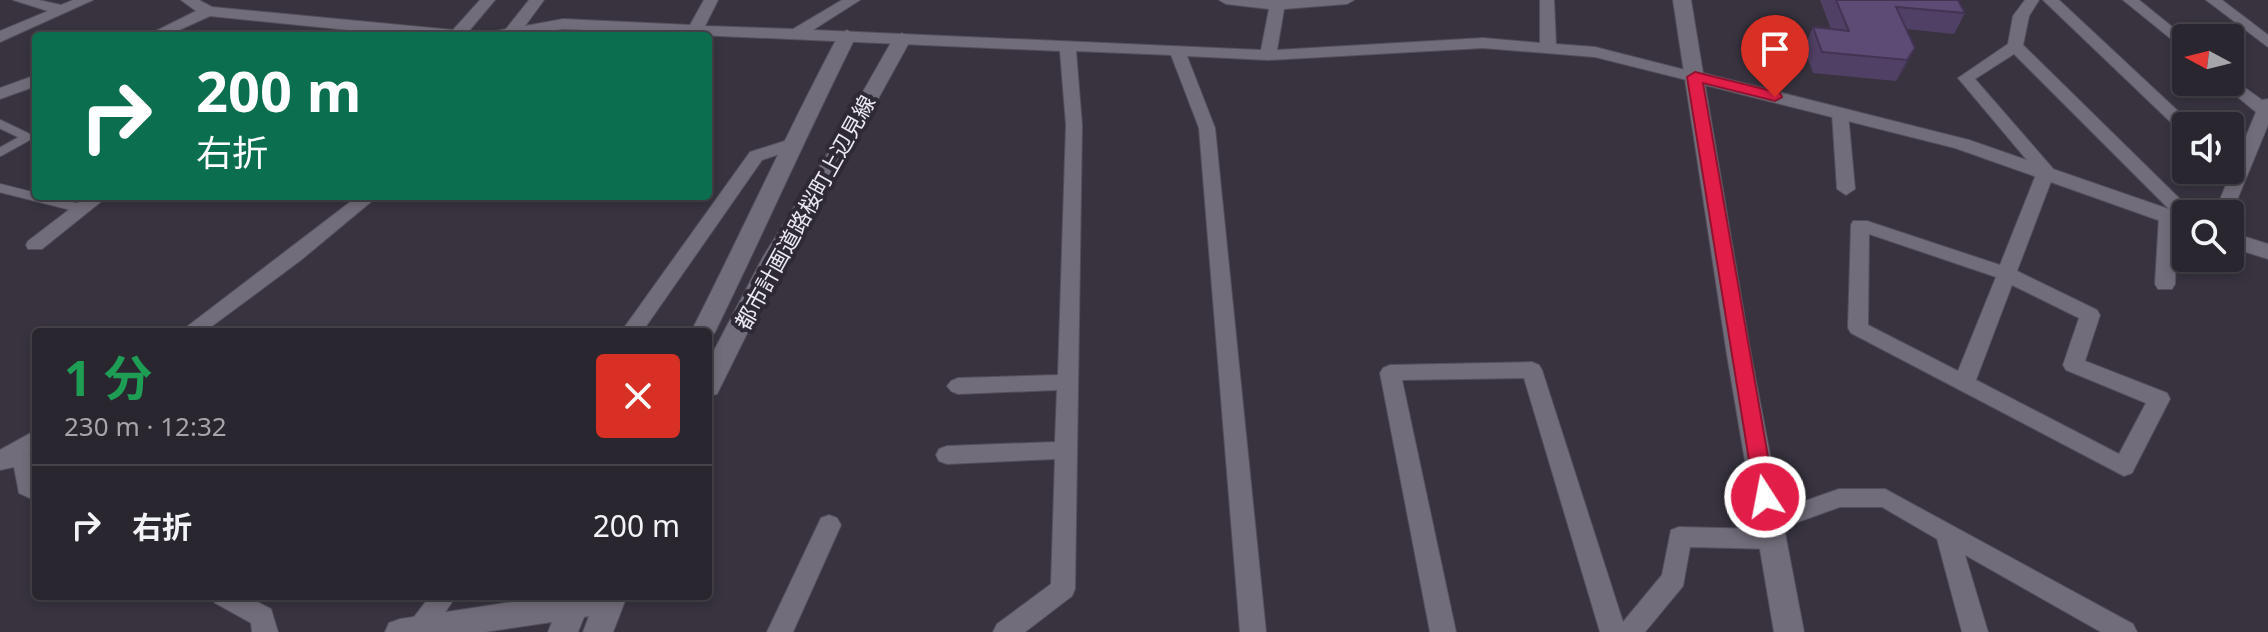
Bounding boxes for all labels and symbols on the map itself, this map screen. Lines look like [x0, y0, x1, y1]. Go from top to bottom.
pin [1741, 15, 1809, 97]
north arrow [2172, 24, 2244, 96]
street label: 都市計画道路桜町上辺見線 [727, 89, 881, 335]
position arrow [1723, 455, 1807, 539]

